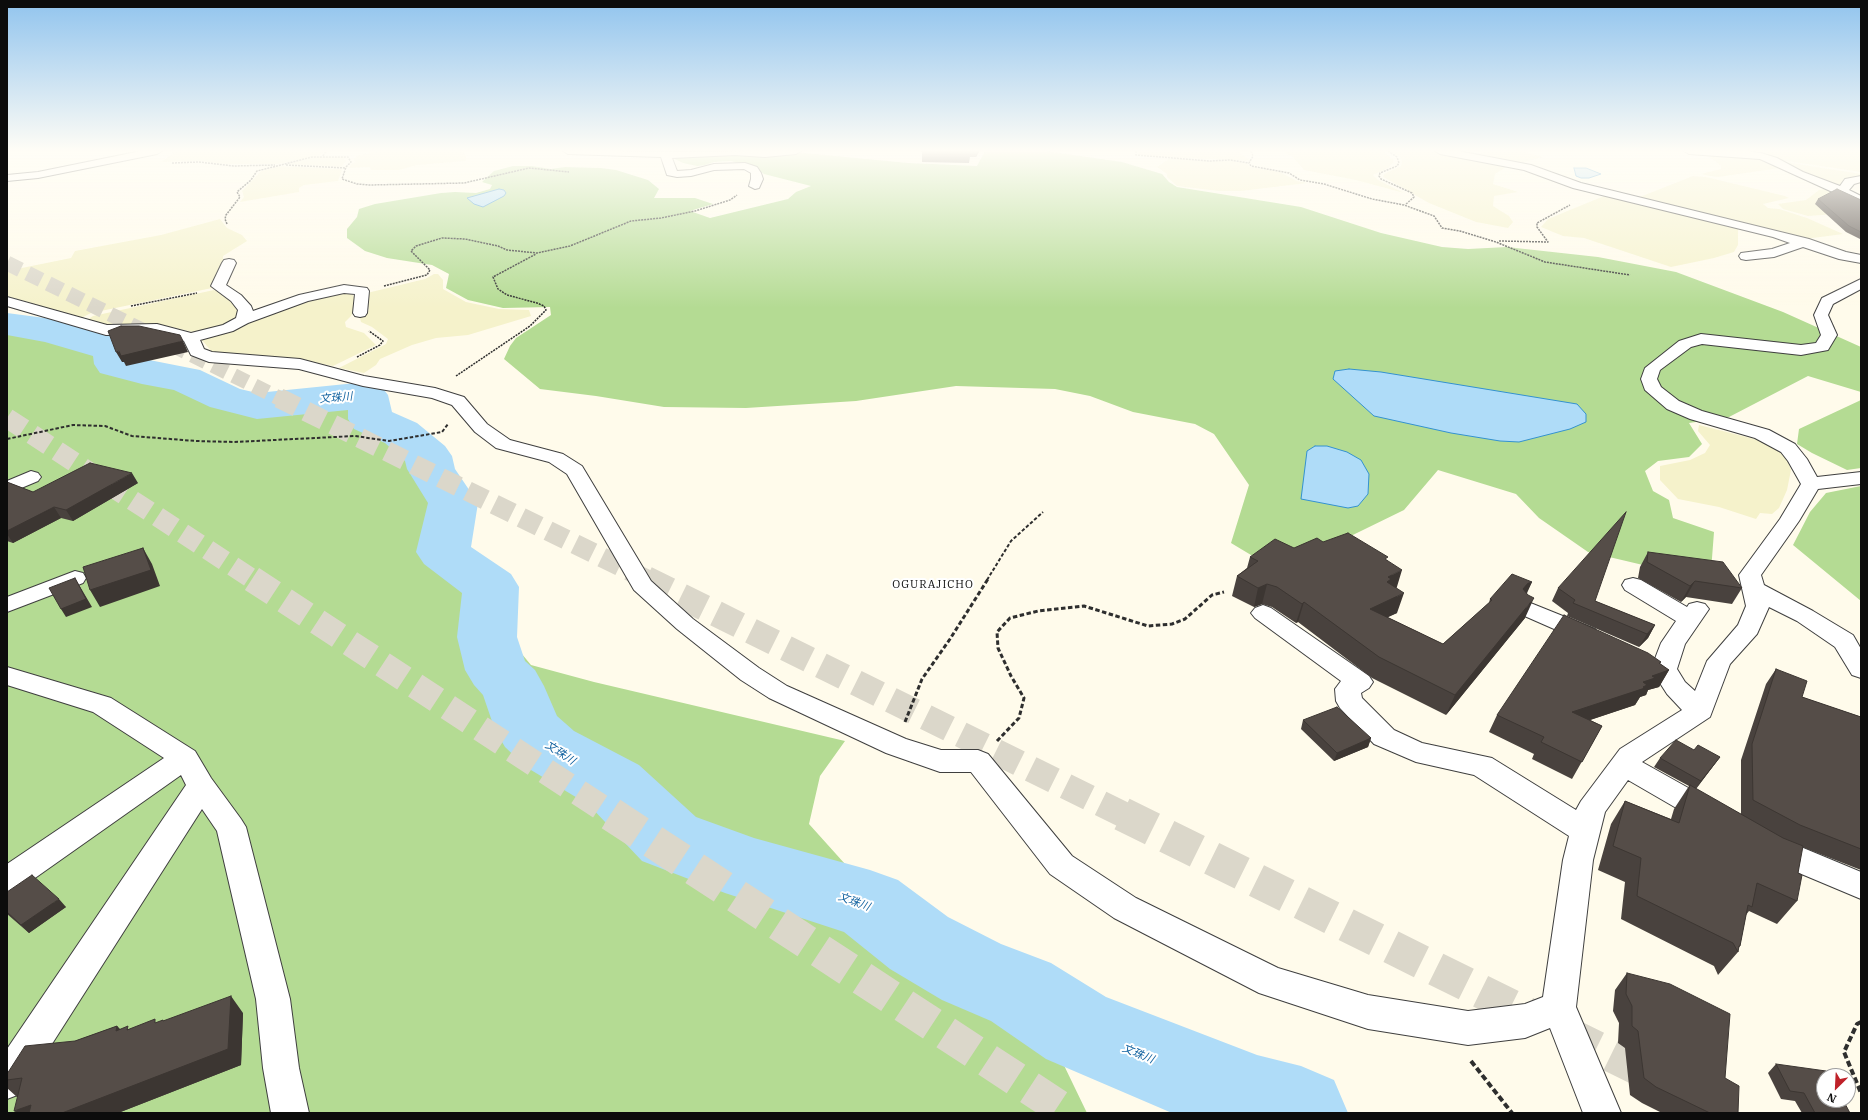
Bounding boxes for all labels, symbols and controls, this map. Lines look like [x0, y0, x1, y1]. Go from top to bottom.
water label: 文珠川 [319, 390, 353, 406]
district label: OGURAJICHO [892, 578, 974, 592]
water label: 文珠川 [543, 738, 577, 768]
water label: 文珠川 [836, 890, 872, 914]
water label: 文珠川 [1120, 1042, 1156, 1066]
north arrow [1816, 1068, 1856, 1108]
text: N [1825, 1090, 1838, 1106]

